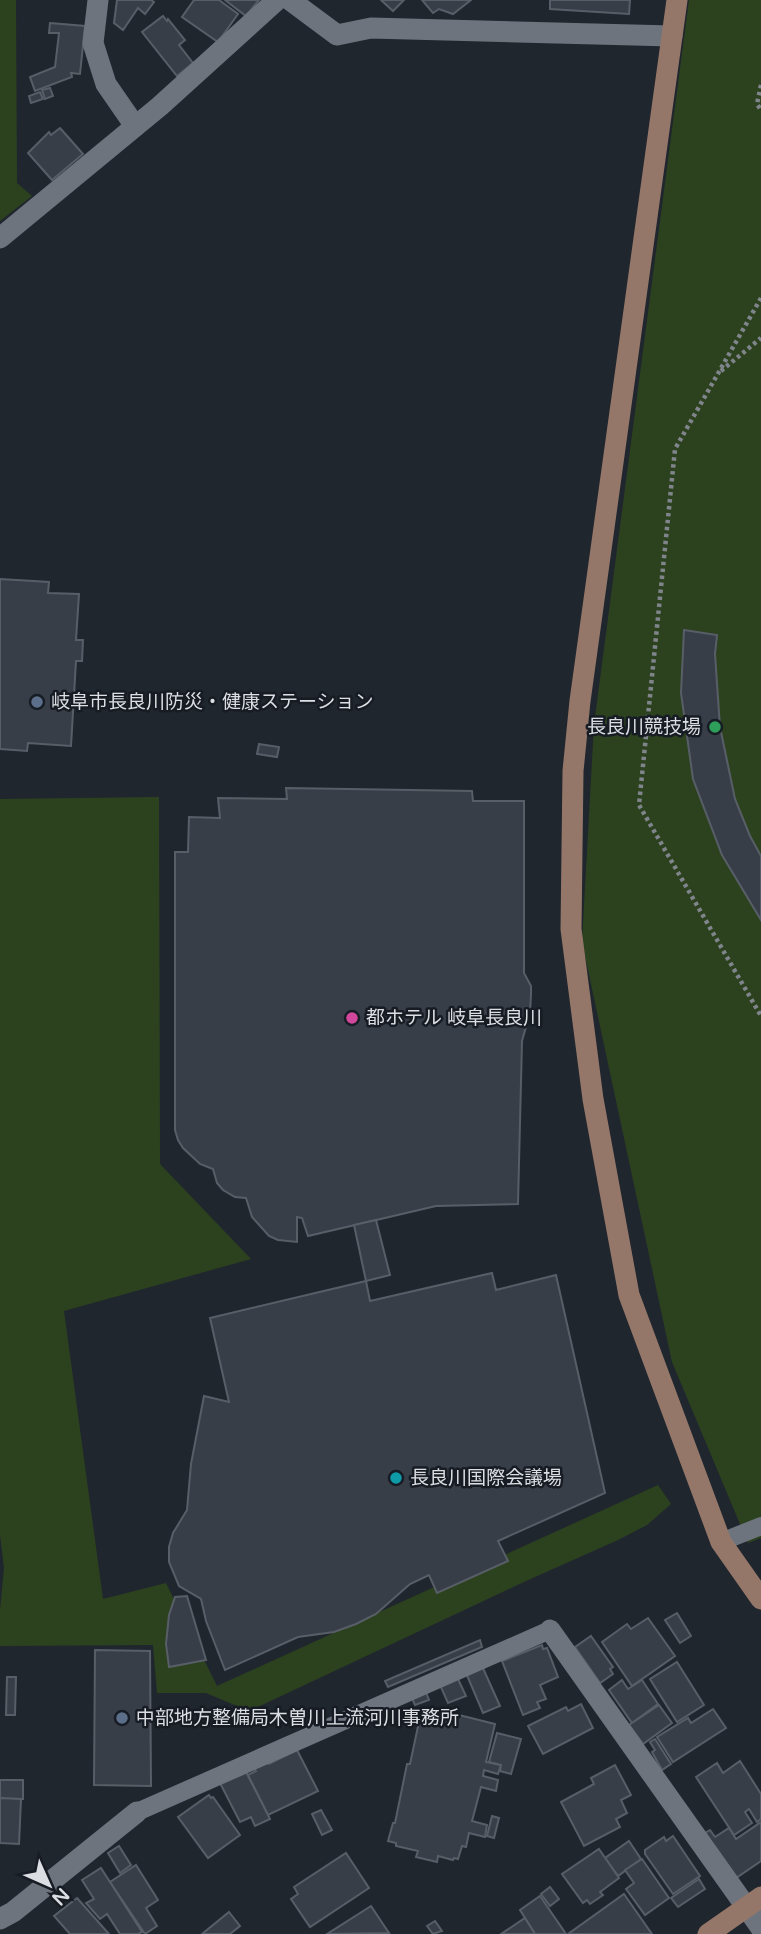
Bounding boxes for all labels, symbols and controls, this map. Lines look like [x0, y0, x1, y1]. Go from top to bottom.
place label: 岐阜市長良川防災・健康ステーション [51, 691, 374, 713]
marker: 岐阜市長良川防災・健康ステーション [29, 694, 45, 710]
place label: 長良川競技場 [587, 716, 701, 738]
marker: 長良川競技場 [707, 719, 723, 735]
place label: 都ホテル 岐阜長良川 [366, 1007, 542, 1029]
marker: 都ホテル 岐阜長良川 [344, 1010, 360, 1026]
place label: 長良川国際会議場 [410, 1467, 562, 1489]
marker: 長良川国際会議場 [388, 1470, 404, 1486]
place label: 中部地方整備局木曽川上流河川事務所 [136, 1707, 459, 1729]
marker: 中部地方整備局木曽川上流河川事務所 [114, 1710, 130, 1726]
north arrow [14, 1850, 84, 1920]
text: N [47, 1883, 73, 1909]

